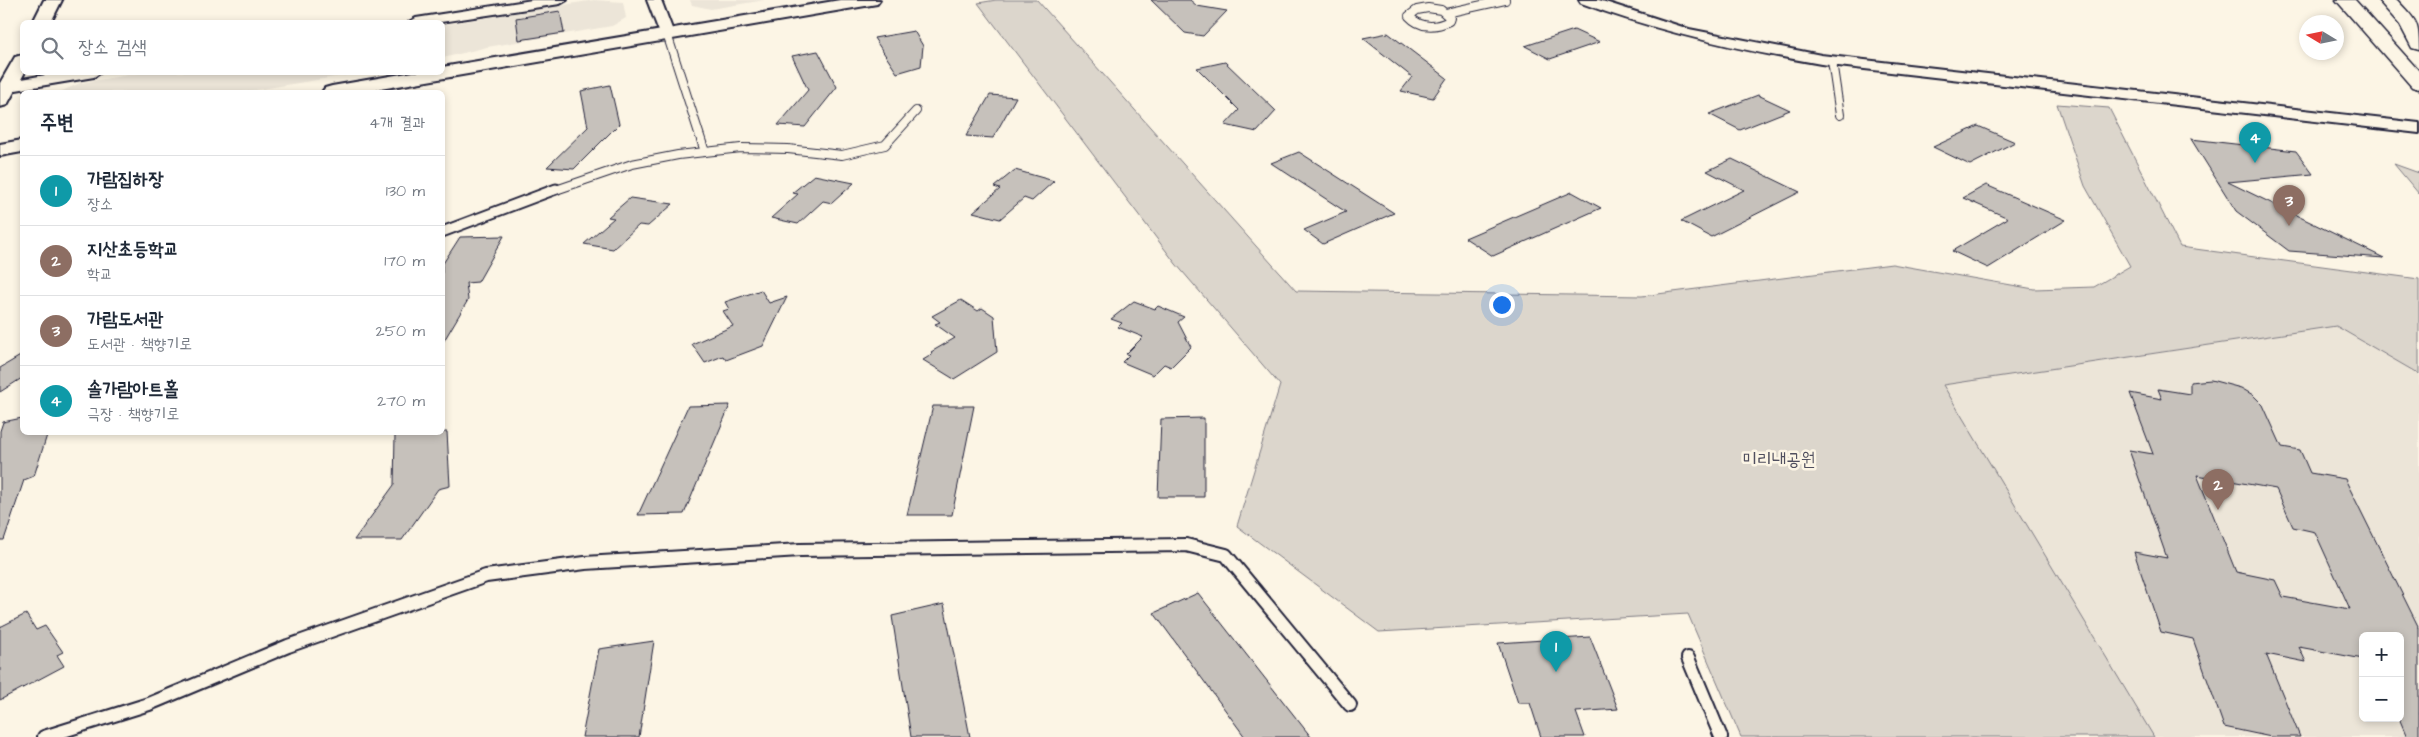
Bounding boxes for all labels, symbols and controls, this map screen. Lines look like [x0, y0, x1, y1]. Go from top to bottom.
north arrow [2299, 15, 2344, 60]
search box [20, 20, 445, 75]
icon: search [38, 34, 66, 62]
text: 장소 검색 [78, 34, 147, 61]
text: 주변 [40, 108, 74, 137]
text: 4개 결과 [369, 112, 425, 134]
pin: 4 [2239, 122, 2271, 163]
text: 가람집하장 [87, 166, 163, 193]
text: 1 [55, 180, 57, 202]
text: 130 m [386, 180, 425, 202]
pin: 3 [2273, 185, 2305, 226]
text: 장소 [87, 193, 113, 215]
text: 지산초등학교 [87, 236, 179, 263]
text: 2 [51, 250, 61, 272]
text: 170 m [384, 250, 425, 272]
text: 학교 [87, 263, 113, 285]
your location [1489, 292, 1515, 318]
text: 가람도서관 [87, 306, 163, 333]
text: 3 [52, 320, 60, 342]
text: 250 m [376, 320, 425, 342]
text: 도서관 · 책향기로 [87, 333, 192, 355]
text: 솔가람아트홀 [87, 376, 179, 403]
text: 4 [51, 390, 61, 412]
text: 270 m [377, 390, 425, 412]
text: 극장 · 책향기로 [87, 403, 179, 425]
park label: 미리내공원 [1743, 447, 1815, 472]
pin: 2 [2202, 469, 2234, 510]
pin: 1 [1540, 631, 1572, 672]
map controls [2359, 632, 2404, 722]
button: + [2359, 632, 2404, 677]
button: − [2359, 677, 2404, 722]

